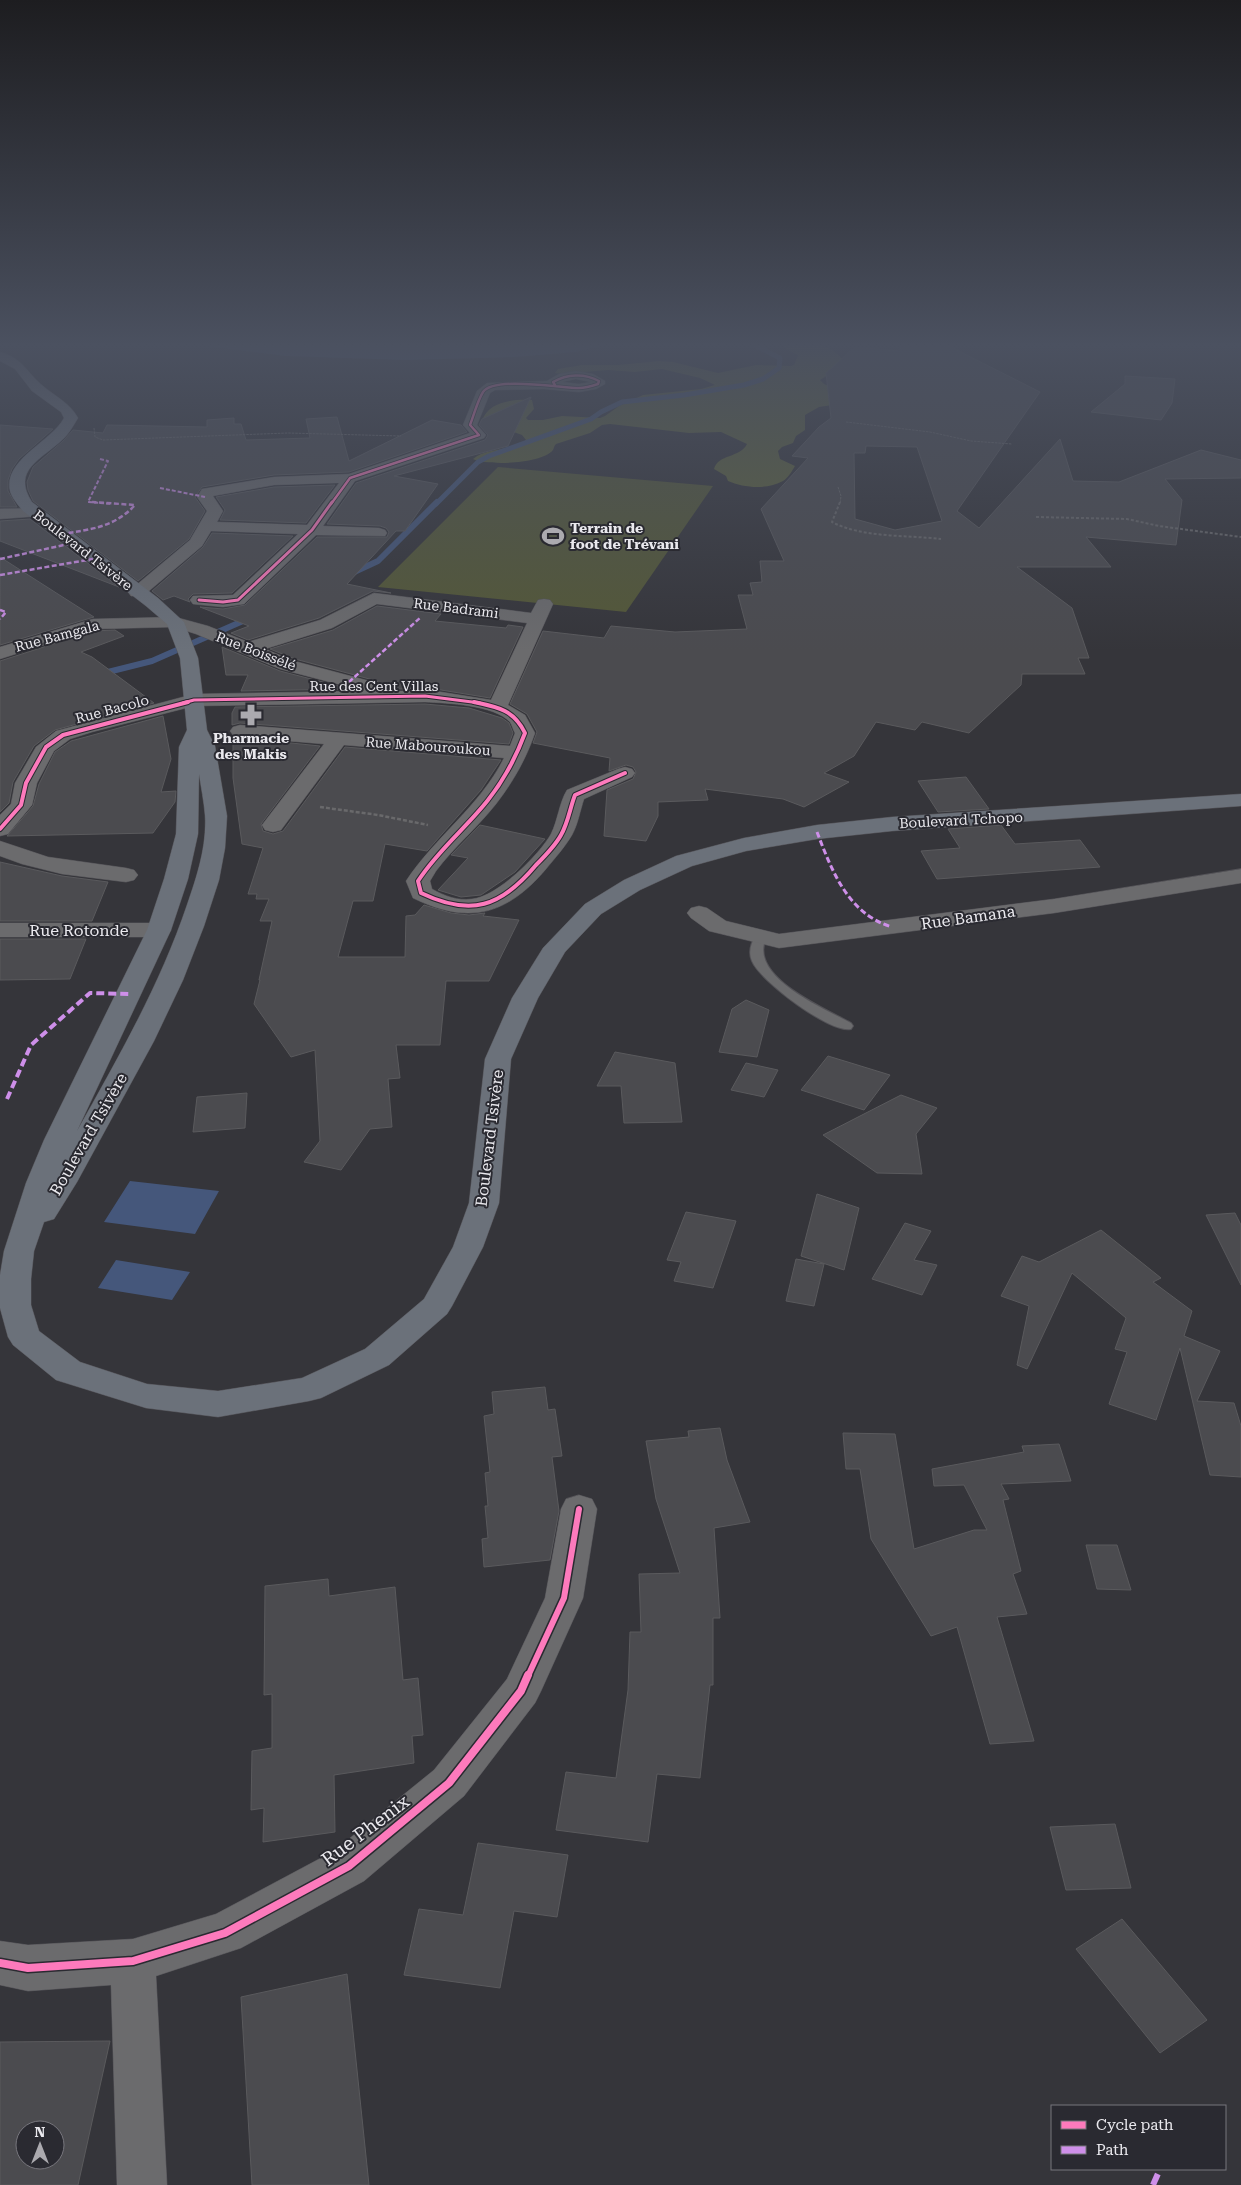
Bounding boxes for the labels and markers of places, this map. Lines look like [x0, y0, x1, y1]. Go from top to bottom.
place label: Terrain de foot de Trévani [570, 520, 679, 552]
sports icon: Terrain de foot de Trévani [540, 523, 566, 549]
pharmacy icon: Pharmacie des Makis [238, 702, 264, 728]
place label: Pharmacie des Makis [213, 730, 289, 762]

